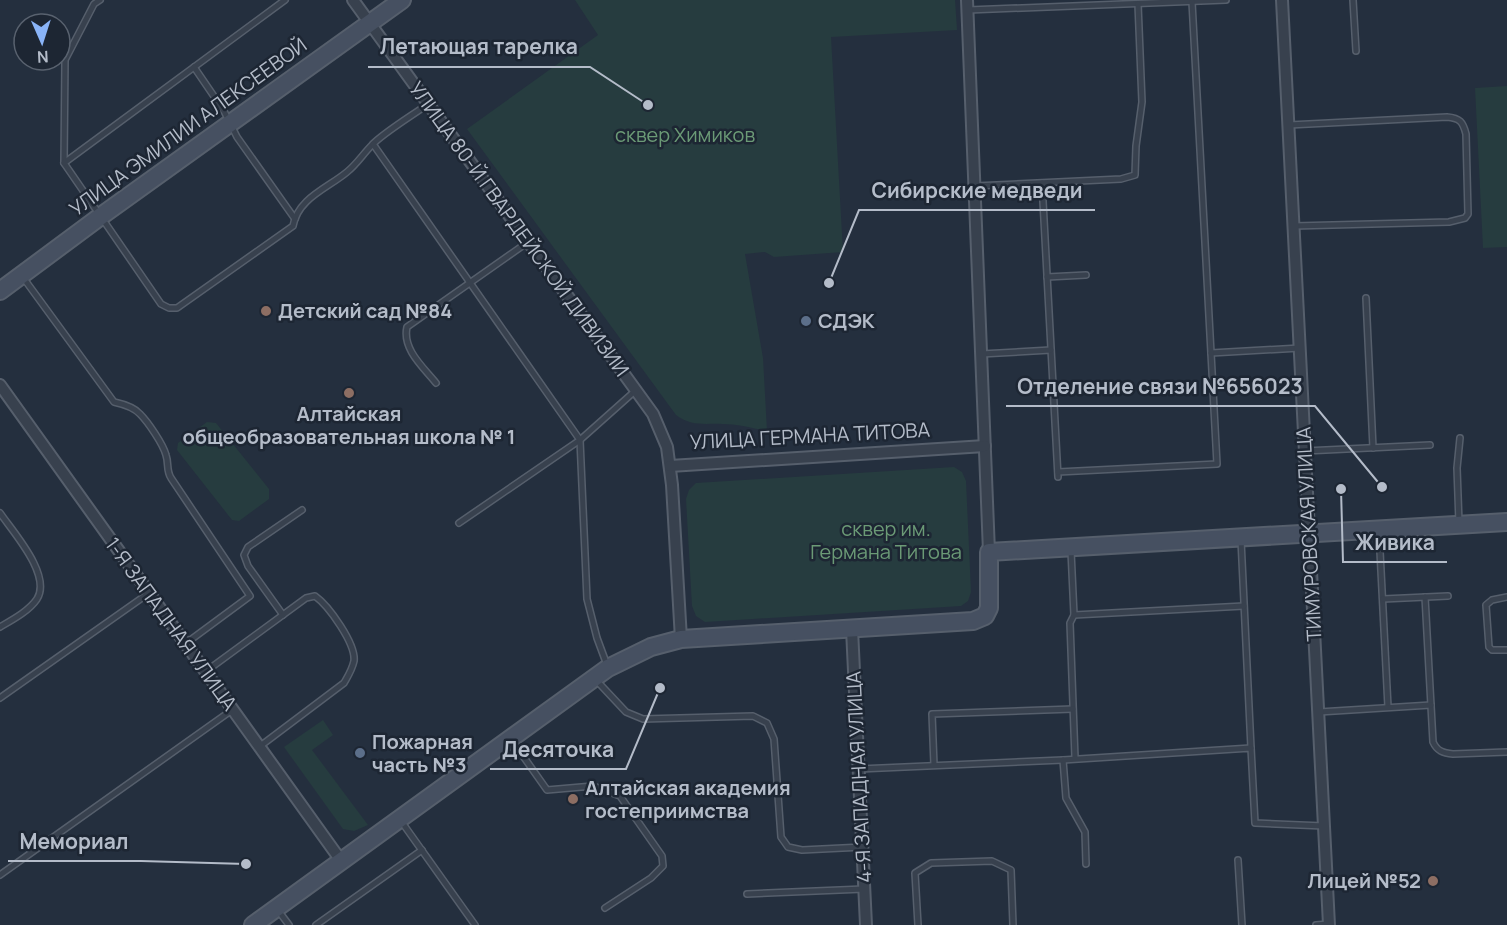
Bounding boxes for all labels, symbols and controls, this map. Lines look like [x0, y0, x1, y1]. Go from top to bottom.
north arrow [12, 12, 72, 72]
callout: Летающая тарелка [368, 28, 590, 67]
street label: УЛИЦА ЭМИЛИИ АЛЕКСЕЕВОЙ [64, 31, 312, 222]
text: Летающая тарелка [380, 32, 578, 60]
text: N [36, 46, 49, 68]
street label: УЛИЦА 80-Й ГВАРДЕЙСКОЙ ДИВИЗИИ [403, 76, 636, 381]
park label: сквер Химиков [615, 121, 755, 148]
callout: Сибирские медведи [859, 171, 1095, 210]
text: Сибирские медведи [871, 176, 1083, 204]
place label: Детский сад №84 [278, 297, 452, 324]
marker: Детский сад №84 [259, 304, 273, 318]
place label: СДЭК [818, 307, 875, 334]
marker: СДЭК [799, 314, 813, 328]
callout: Отделение связи №656023 [1006, 367, 1315, 406]
text: Отделение связи №656023 [1017, 372, 1303, 400]
marker: Алтайская общеобразовательная школа № 1 [342, 386, 356, 400]
place label: Алтайская общеобразовательная школа № 1 [183, 400, 515, 450]
street label: УЛИЦА ГЕРМАНА ТИТОВА [689, 416, 931, 455]
street label: ТИМУРОВСКАЯ УЛИЦА [1289, 426, 1328, 642]
park label: сквер им. Германа Титова [810, 515, 962, 565]
callout: Живика [1343, 523, 1447, 562]
text: Живика [1355, 528, 1435, 556]
street label: 1-Я ЗАПАДНАЯ УЛИЦА [99, 532, 244, 716]
street label: 4-Я ЗАПАДНАЯ УЛИЦА [839, 670, 878, 884]
place label: Пожарная часть №3 [372, 728, 473, 778]
callout: Десяточка [490, 730, 626, 769]
text: Десяточка [502, 735, 614, 763]
marker: Пожарная часть №3 [353, 746, 367, 760]
place label: Алтайская академия гостеприимства [585, 774, 791, 824]
marker: Алтайская академия гостеприимства [566, 792, 580, 806]
callout: Мемориал [8, 822, 141, 861]
text: Мемориал [20, 827, 128, 855]
place label: Лицей №52 [1307, 867, 1421, 894]
marker: Лицей №52 [1426, 874, 1440, 888]

